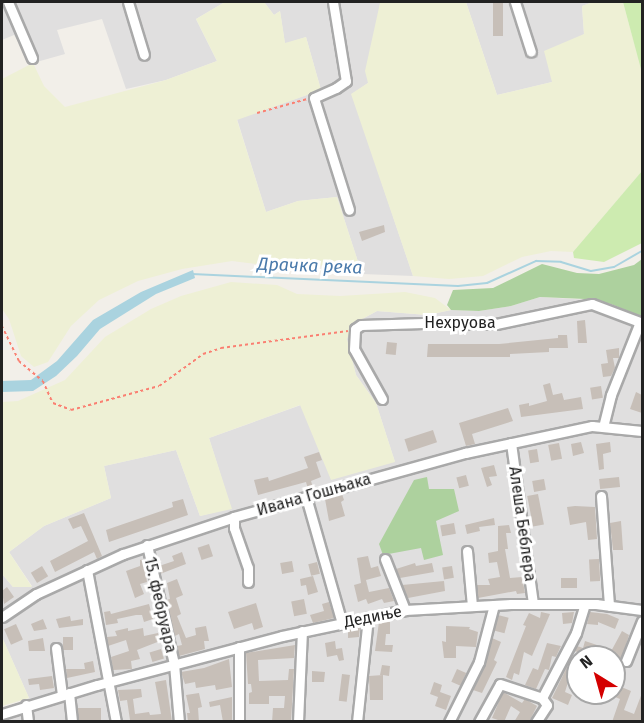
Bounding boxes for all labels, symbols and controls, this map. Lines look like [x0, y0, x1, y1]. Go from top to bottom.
water label: Драчка река [257, 253, 363, 279]
street label: Нехруова [424, 313, 496, 333]
street label: Алеша Беблера [504, 465, 540, 583]
street label: Ивана Гошњака [255, 470, 373, 520]
street label: 15. фебруара [140, 555, 180, 655]
street label: Дедиње [342, 602, 404, 632]
north arrow [566, 645, 626, 705]
text: N [576, 651, 596, 673]

